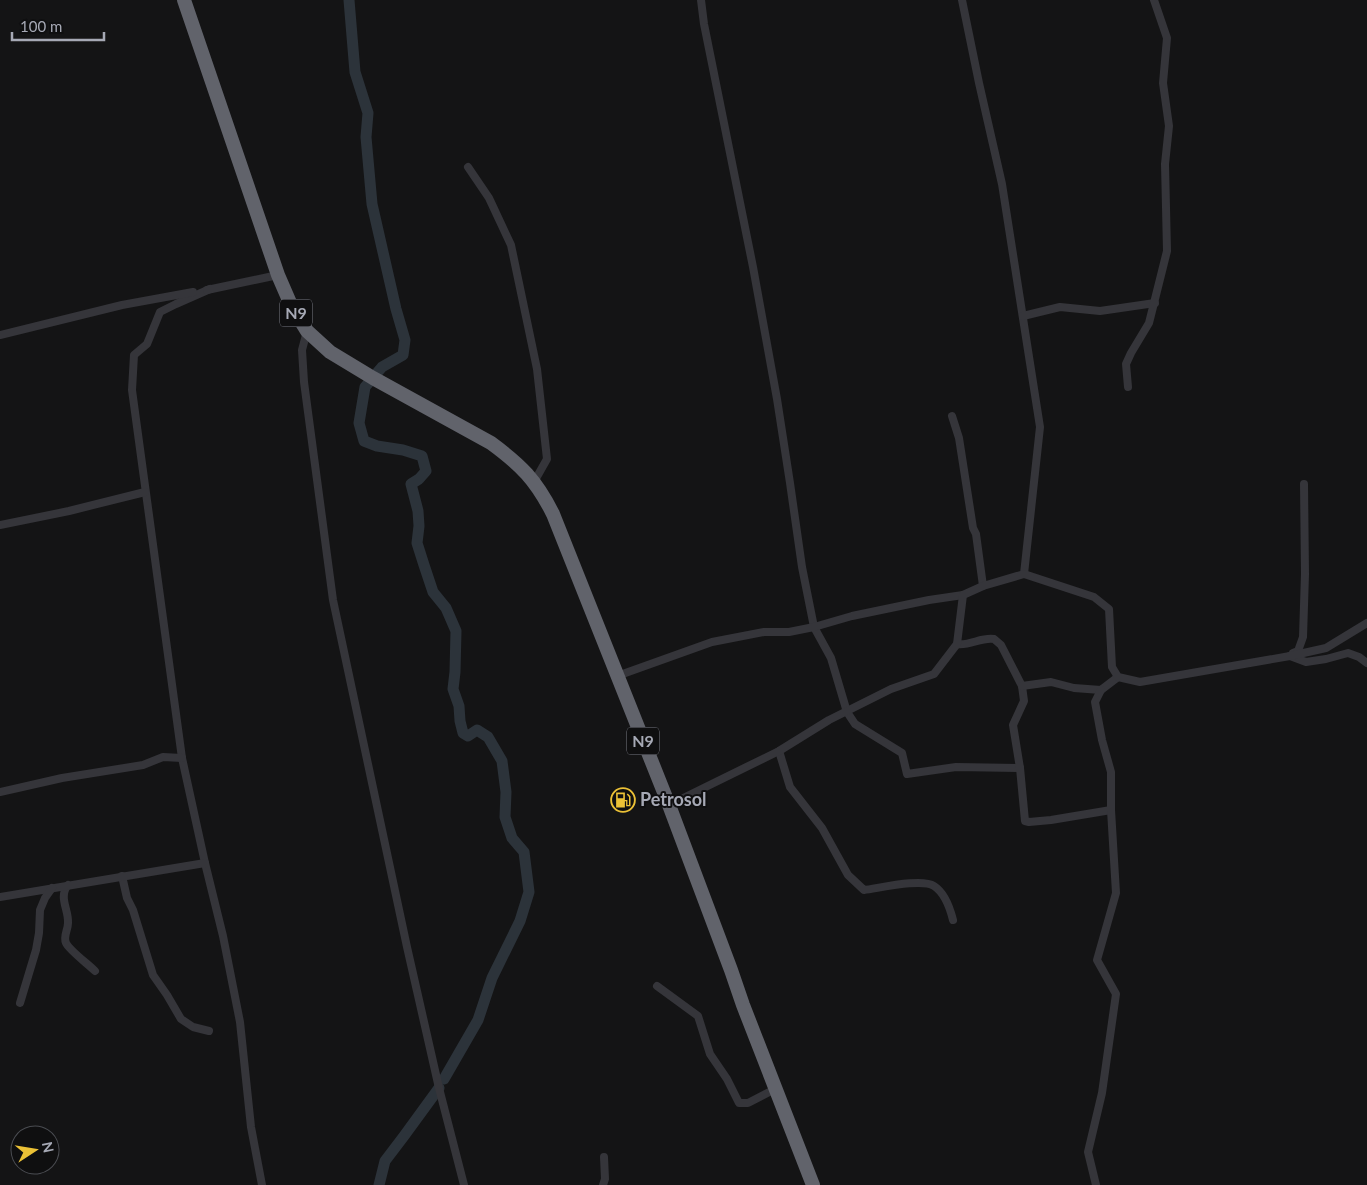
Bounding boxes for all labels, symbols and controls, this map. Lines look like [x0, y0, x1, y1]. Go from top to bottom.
scale bar [12, 10, 105, 42]
text: 100 m [20, 17, 62, 35]
road number: N9 [280, 300, 312, 326]
road number: N9 [627, 728, 659, 754]
fuel station icon: Petrosol [610, 787, 636, 813]
place label: Petrosol [640, 788, 706, 810]
north arrow [10, 1125, 60, 1175]
text: N [39, 1140, 58, 1154]

